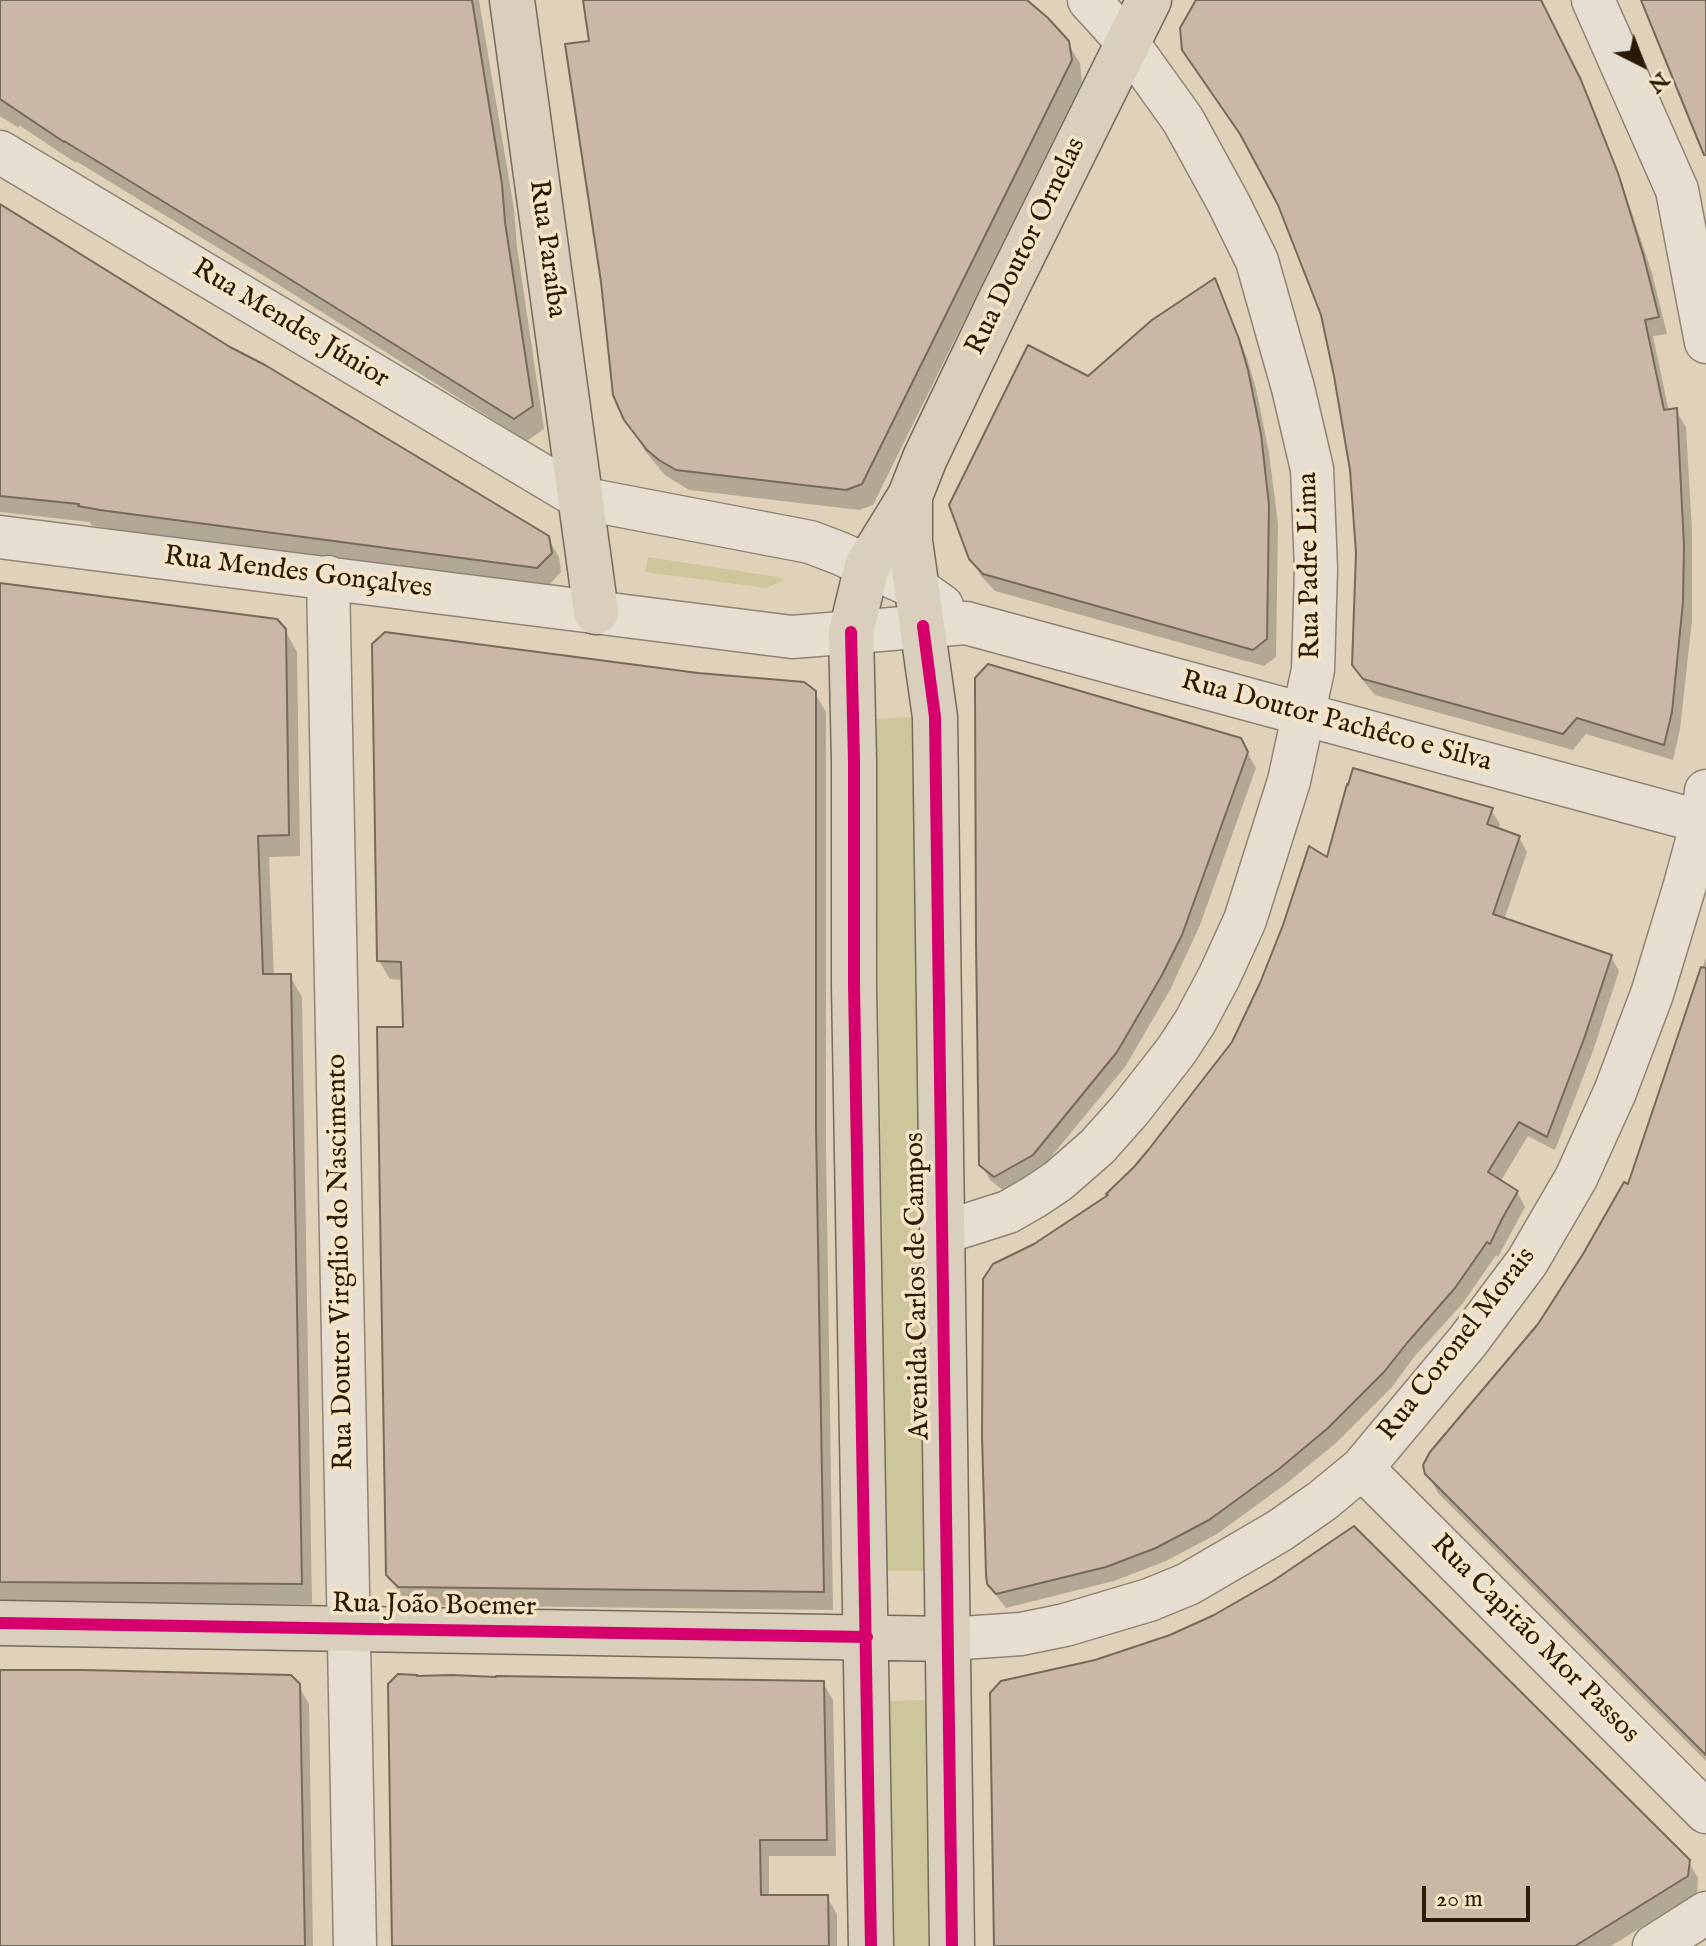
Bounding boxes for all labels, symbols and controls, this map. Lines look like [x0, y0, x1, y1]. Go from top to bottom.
north arrow [1602, 24, 1682, 104]
text: N [1642, 65, 1675, 99]
street label: Rua Doutor Ornelas [960, 133, 1094, 361]
street label: Rua Paraíba [520, 178, 572, 320]
street label: Rua Mendes Júnior [185, 253, 395, 397]
street label: Rua Padre Lima [1293, 472, 1329, 660]
street label: Rua Mendes Gonçalves [162, 541, 434, 607]
street label: Rua Doutor Pachêco e Silva [1177, 665, 1495, 781]
street label: Rua Doutor Virgílio do Nascimento [322, 1053, 362, 1471]
street label: Avenida Carlos de Campos [900, 1132, 938, 1440]
street label: Rua Coronel Morais [1372, 1241, 1544, 1449]
street label: Rua Capitão Mor Passos [1423, 1529, 1645, 1751]
street label: Rua João Boemer [332, 1588, 536, 1626]
scale bar [1426, 1870, 1534, 1920]
text: 20 m [1436, 1884, 1483, 1915]

